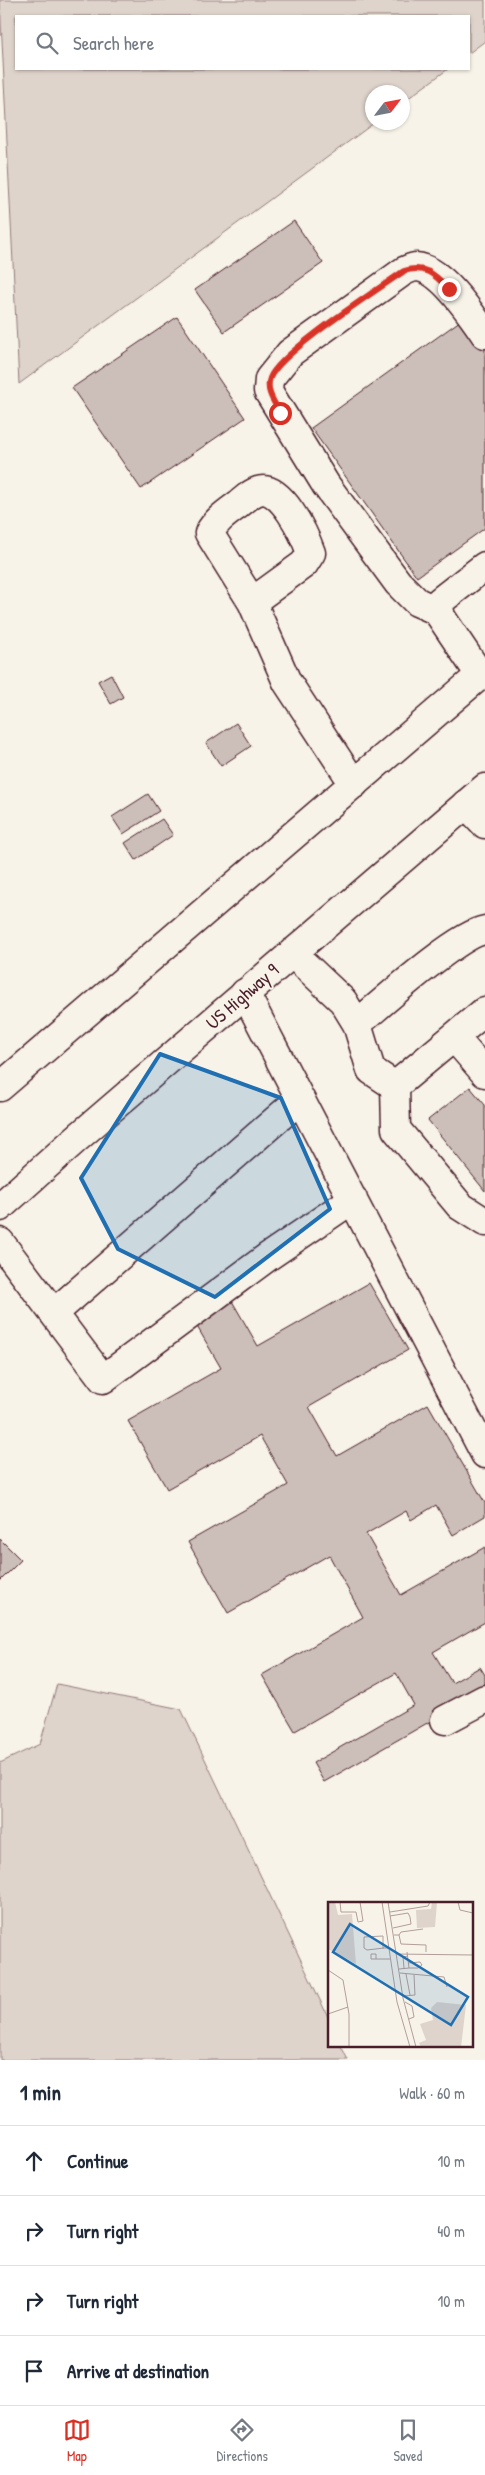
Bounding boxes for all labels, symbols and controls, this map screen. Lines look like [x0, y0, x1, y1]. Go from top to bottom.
search box [15, 15, 470, 70]
icon: search [33, 29, 61, 57]
text: Search here [73, 30, 154, 56]
north arrow [365, 85, 410, 130]
route end [438, 278, 461, 301]
route start [269, 402, 292, 425]
street label: US Highway 9 [200, 957, 284, 1035]
inset map [328, 1902, 472, 2048]
text: 1 min [20, 2078, 61, 2107]
text: Walk · 60 m [399, 2082, 465, 2104]
icon: ahead [20, 2147, 48, 2175]
text: Continue [67, 2148, 128, 2174]
text: 10 m [437, 2150, 465, 2172]
icon: right [20, 2217, 48, 2245]
text: Turn right [67, 2218, 138, 2244]
text: 40 m [437, 2220, 465, 2242]
icon: right [20, 2287, 48, 2315]
text: Turn right [67, 2288, 138, 2314]
text: 10 m [437, 2290, 465, 2312]
icon: arrive [20, 2357, 48, 2385]
text: Arrive at destination [67, 2358, 209, 2384]
tab: Map [63, 2416, 91, 2465]
tab: Directions [216, 2416, 268, 2465]
tab: Saved [394, 2416, 422, 2465]

